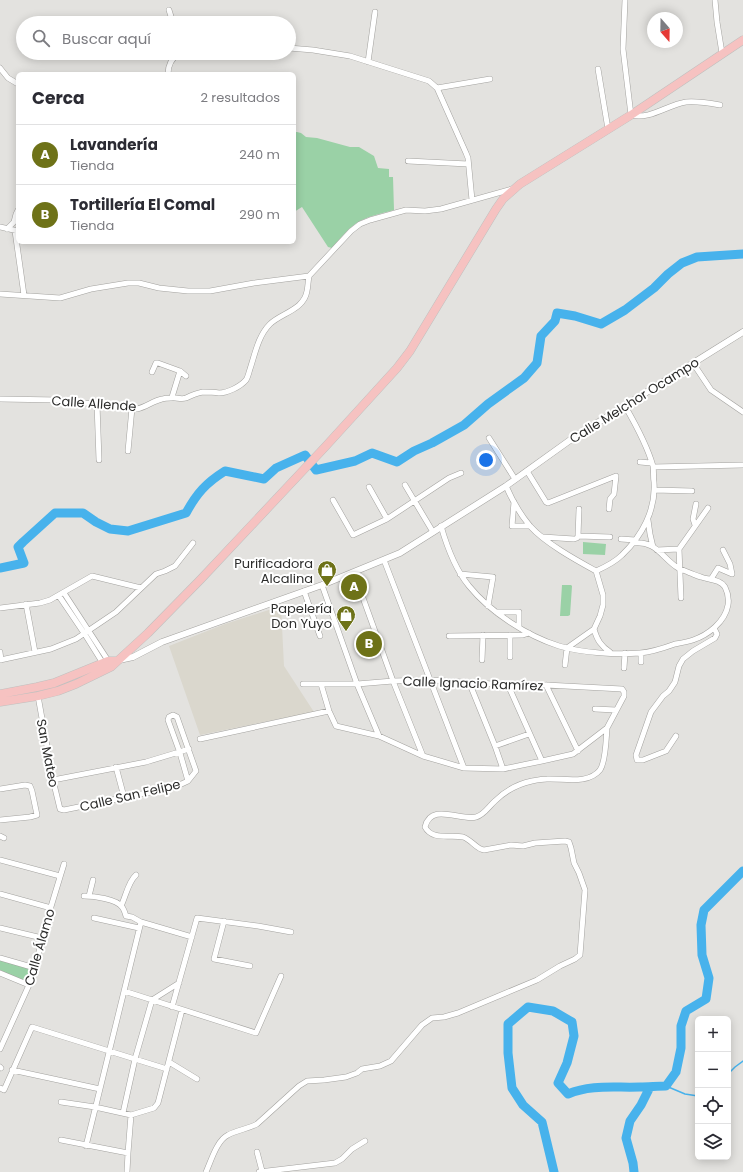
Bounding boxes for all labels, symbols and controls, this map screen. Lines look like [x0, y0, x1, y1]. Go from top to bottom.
north arrow [647, 12, 683, 48]
search box [16, 16, 296, 60]
icon: search [30, 27, 52, 49]
text: Buscar aquí [62, 28, 151, 49]
text: Cerca [32, 86, 85, 110]
text: 2 resultados [200, 88, 280, 107]
text: Lavandería [70, 134, 158, 155]
text: A [40, 145, 50, 164]
text: 240 m [239, 145, 280, 164]
text: Tienda [70, 156, 114, 175]
text: Tortillería El Comal [70, 194, 215, 215]
text: B [41, 205, 49, 224]
text: 290 m [239, 205, 280, 224]
text: Tienda [70, 216, 114, 235]
street label: Calle Melchor Ocampo [566, 353, 703, 448]
street label: Calle Allende [51, 391, 137, 416]
your location [476, 450, 496, 470]
place label: Purificadora Alcalina [234, 554, 313, 588]
shop icon: Purificadora Alcalina [316, 559, 338, 587]
pin: A [341, 572, 367, 602]
place label: Papelería Don Yuyo [271, 599, 332, 633]
shop icon: Papelería Don Yuyo [335, 604, 357, 632]
pin: B [356, 629, 382, 659]
street label: Calle Ignacio Ramírez [402, 672, 544, 695]
street label: San Mateo [32, 717, 63, 789]
street label: Calle San Felipe [78, 775, 182, 816]
street label: Calle Álamo [19, 906, 60, 988]
map controls [695, 1016, 731, 1160]
button: + [695, 1016, 731, 1052]
button: − [695, 1052, 731, 1088]
button: locate [695, 1088, 731, 1124]
button: layers [695, 1124, 731, 1160]

